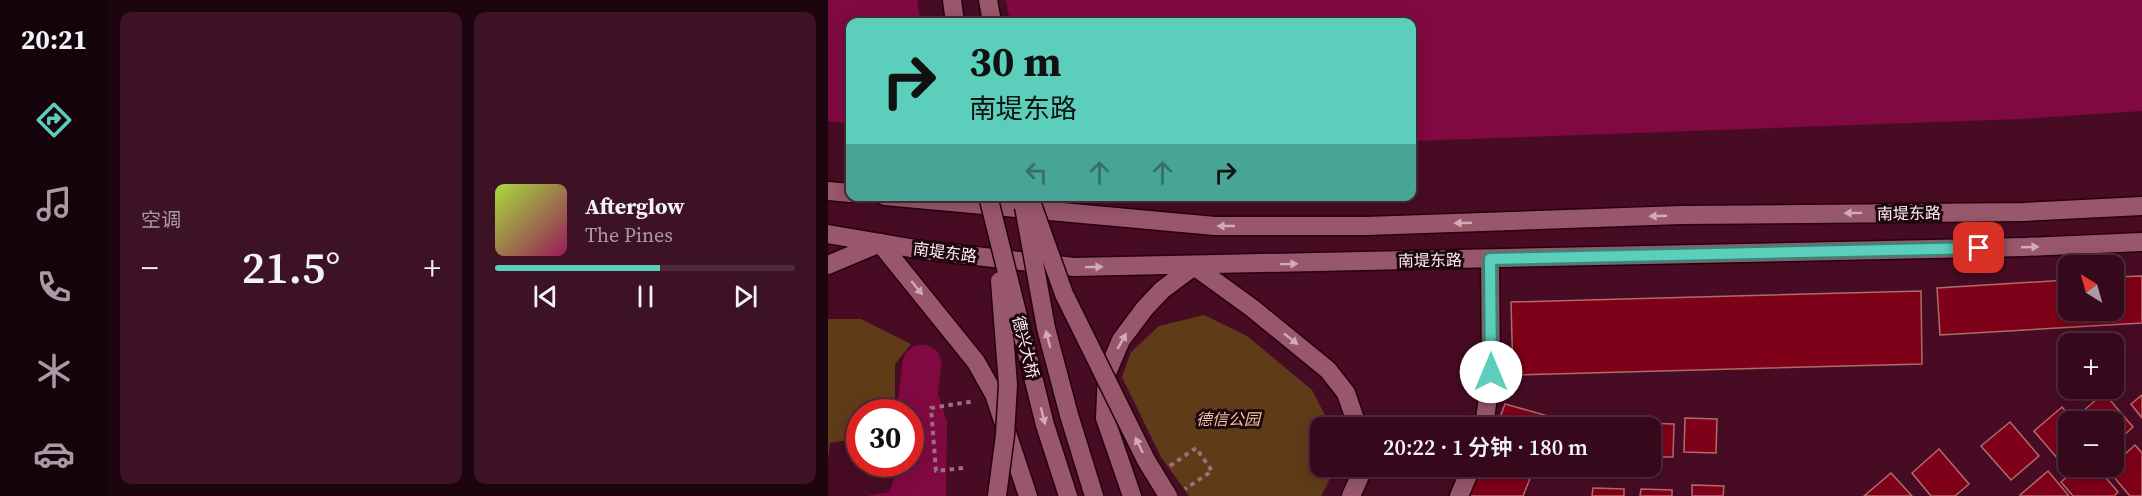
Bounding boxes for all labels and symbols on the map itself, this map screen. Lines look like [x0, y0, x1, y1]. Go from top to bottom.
street label: 南堤东路 [1877, 201, 1941, 225]
one-way arrow [1843, 209, 1862, 218]
one-way arrow [1648, 211, 1667, 221]
one-way arrow [1453, 218, 1472, 227]
one-way arrow [1216, 221, 1235, 231]
pin [1953, 222, 2004, 273]
street label: 南堤东路 [912, 237, 978, 267]
one-way arrow [2020, 243, 2039, 252]
street label: 南堤东路 [1398, 248, 1462, 272]
north arrow [2058, 255, 2124, 321]
one-way arrow [1280, 259, 1299, 269]
one-way arrow [1085, 262, 1104, 272]
one-way arrow [911, 280, 923, 295]
street label: 德兴大桥 [1008, 313, 1044, 381]
one-way arrow [1043, 330, 1053, 348]
one-way arrow [1117, 332, 1127, 349]
one-way arrow [1283, 333, 1299, 346]
position arrow [1459, 340, 1523, 404]
speed limit sign: 30 [846, 399, 924, 477]
one-way arrow [1038, 407, 1048, 425]
park label: 德信公园 [1196, 408, 1262, 430]
one-way arrow [1134, 437, 1144, 454]

